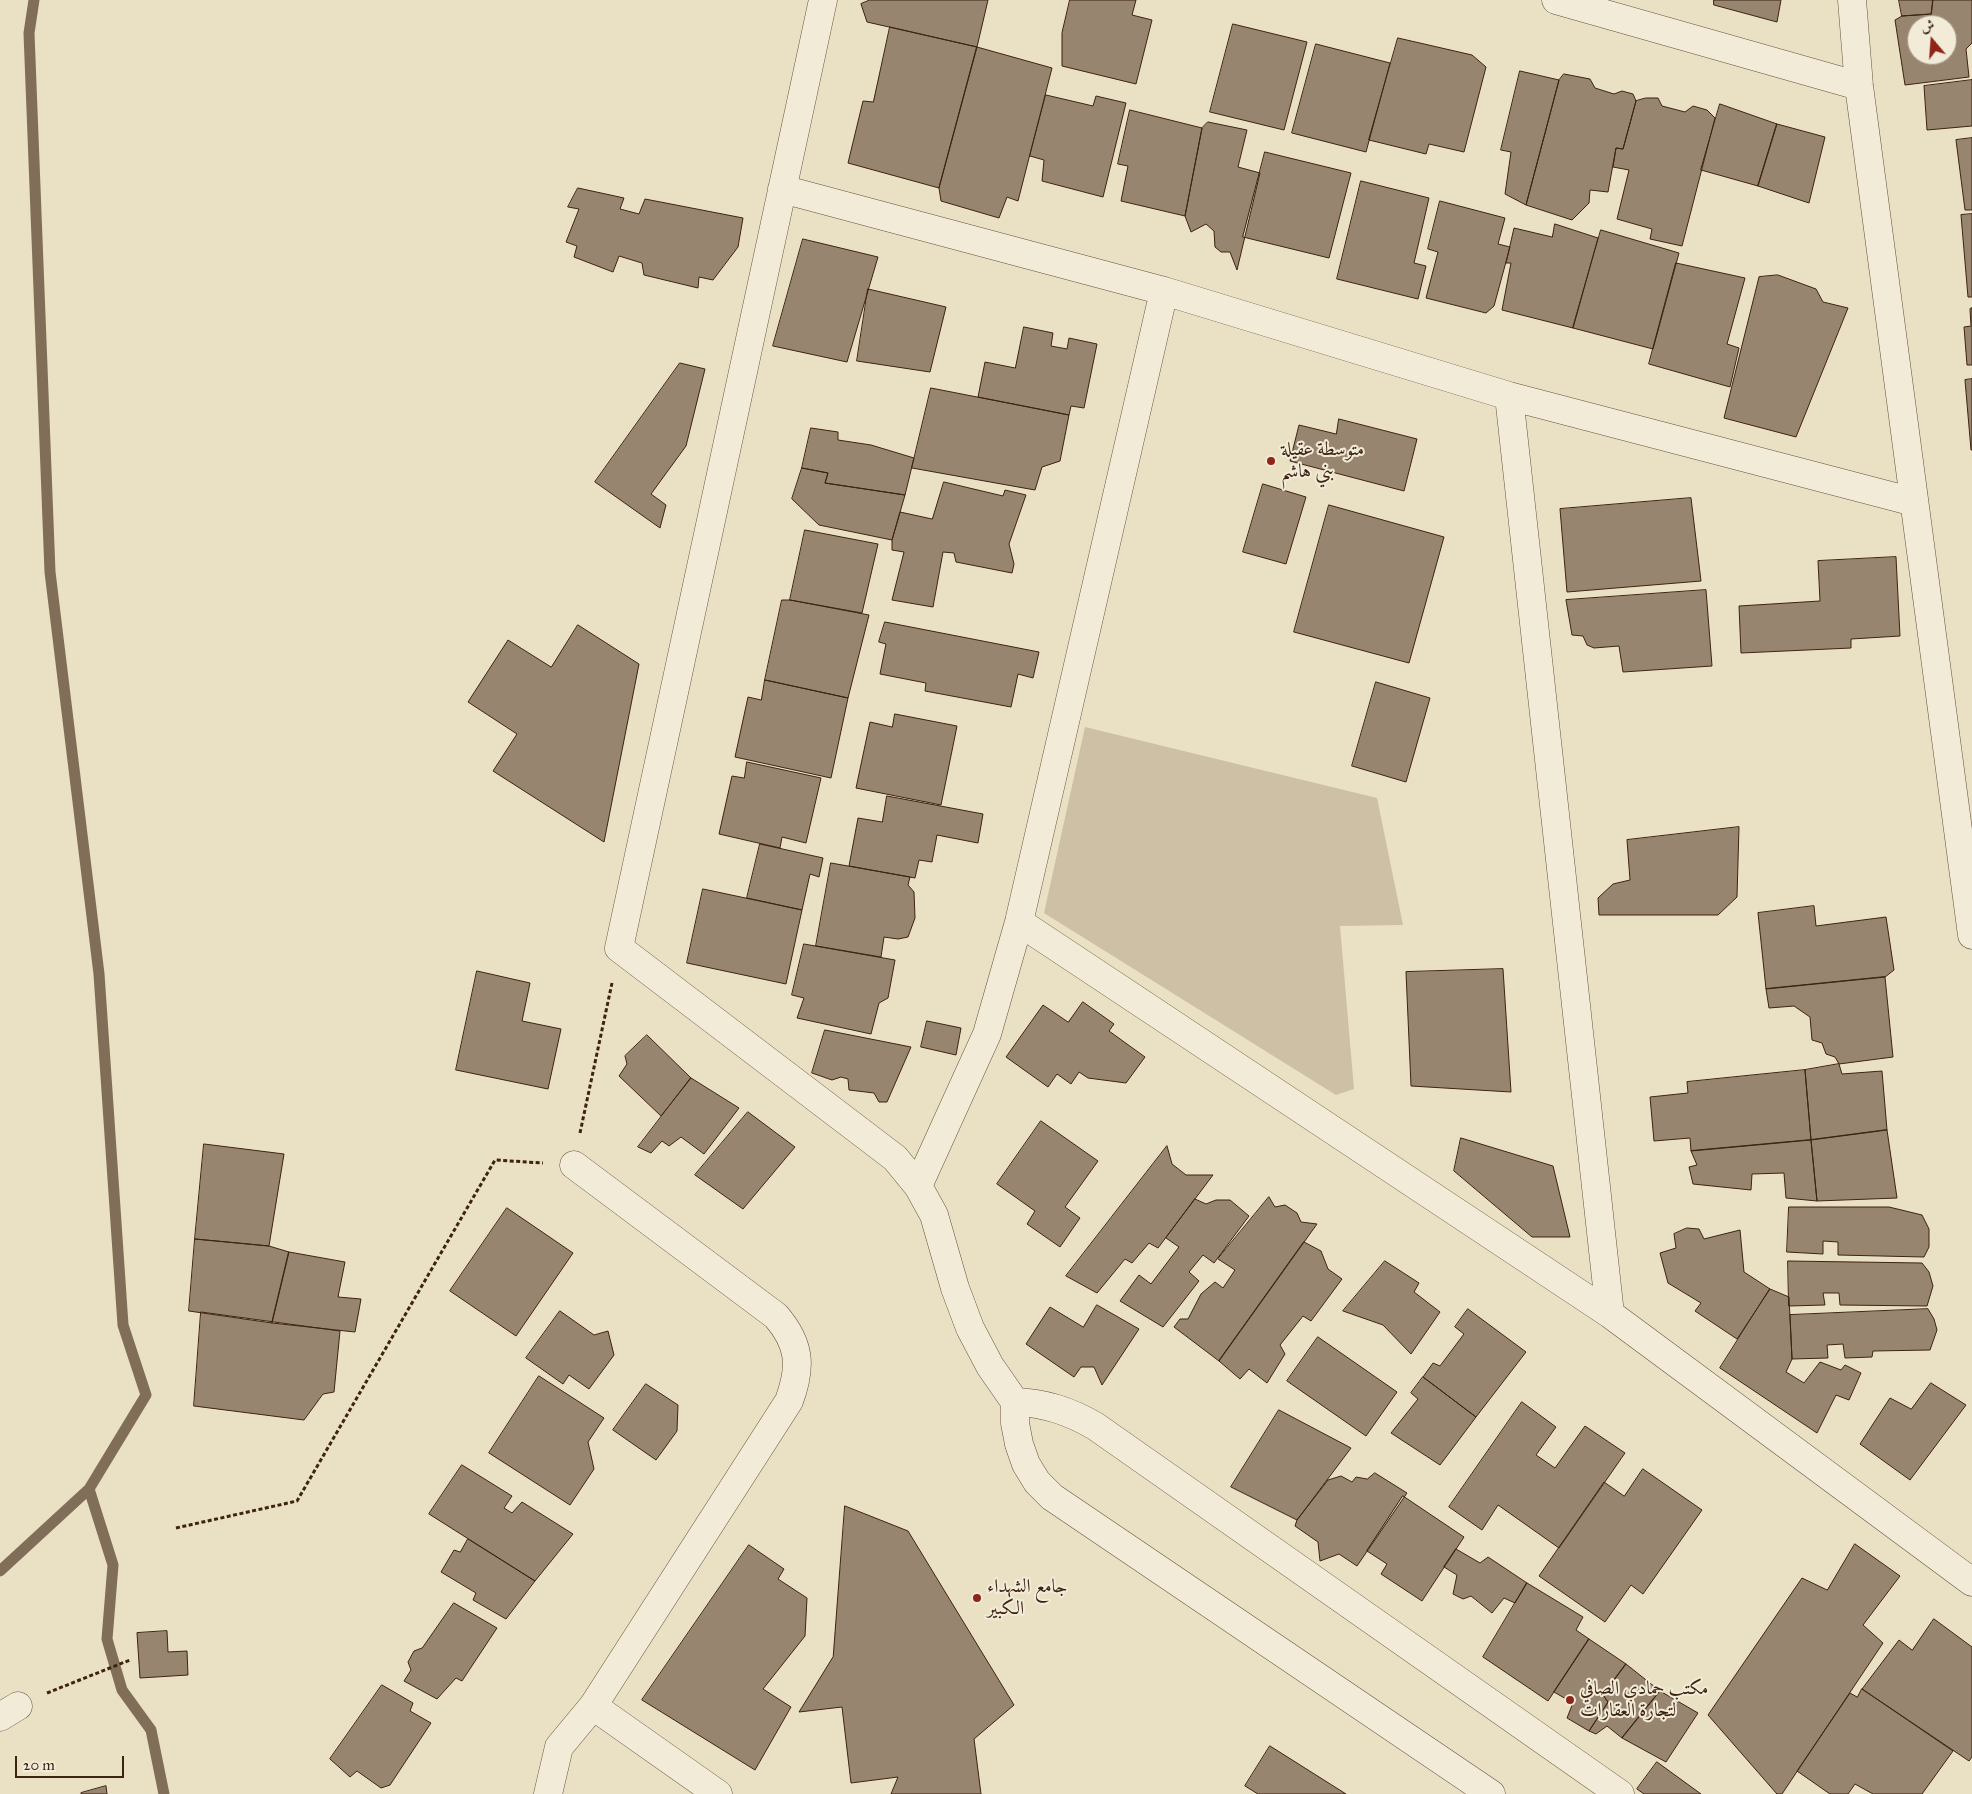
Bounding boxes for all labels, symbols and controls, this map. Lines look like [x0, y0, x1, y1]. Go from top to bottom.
north arrow [1907, 15, 1957, 65]
text: ش [1918, 16, 1937, 36]
place label: متوسطة عقيلة بني هاشم [1281, 439, 1364, 483]
marker: متوسطة عقيلة بني هاشم [1265, 455, 1277, 467]
place label: جامع الشهداء الكبير [987, 1576, 1067, 1620]
marker: جامع الشهداء الكبير [971, 1592, 983, 1604]
place label: مكتب حمادي الصافي لتجارة العقارات [1580, 1678, 1709, 1722]
marker: مكتب حمادي الصافي لتجارة العقارات [1564, 1694, 1576, 1706]
scale bar [18, 1746, 126, 1778]
text: 20 m [23, 1756, 55, 1774]

